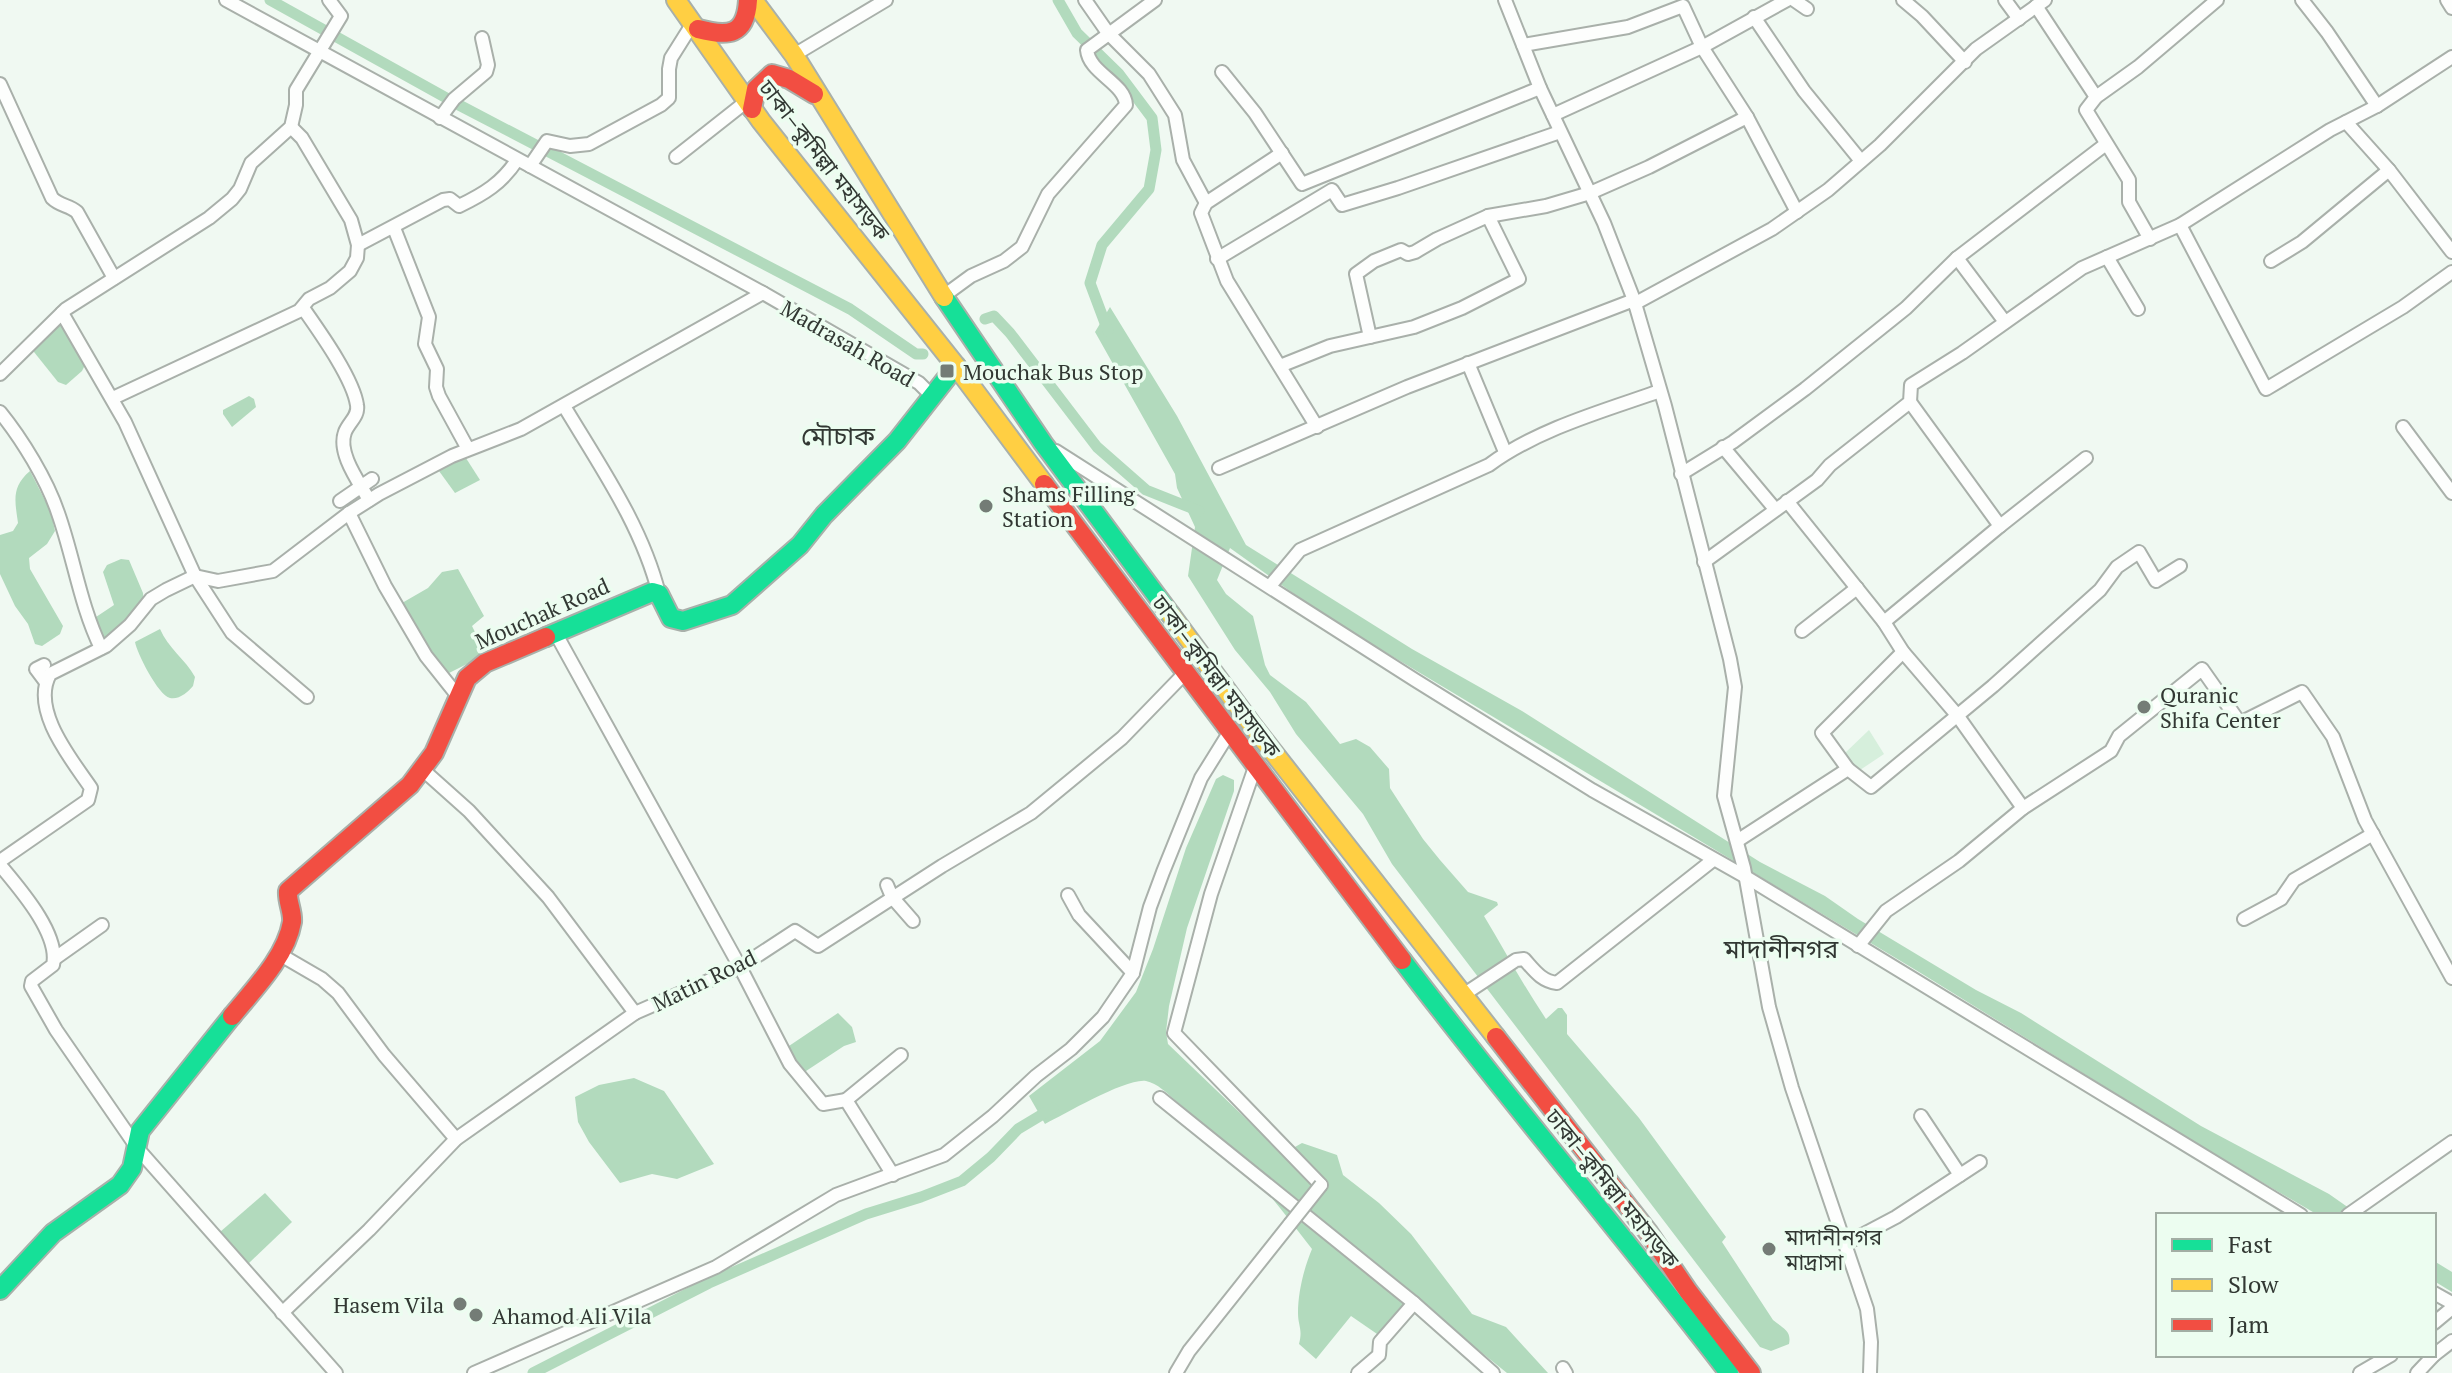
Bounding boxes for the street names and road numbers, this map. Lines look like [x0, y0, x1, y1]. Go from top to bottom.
street label: ঢাকা–কুমিল্লা মহাসড়ক [753, 73, 897, 246]
street label: Madrasah Road [776, 293, 920, 393]
street label: Mouchak Road [470, 570, 614, 656]
street label: ঢাকা–কুমিল্লা মহাসড়ক [1146, 588, 1288, 763]
street label: Matin Road [647, 942, 761, 1018]
street label: ঢাকা–কুমিল্লা মহাসড়ক [1539, 1102, 1686, 1274]

